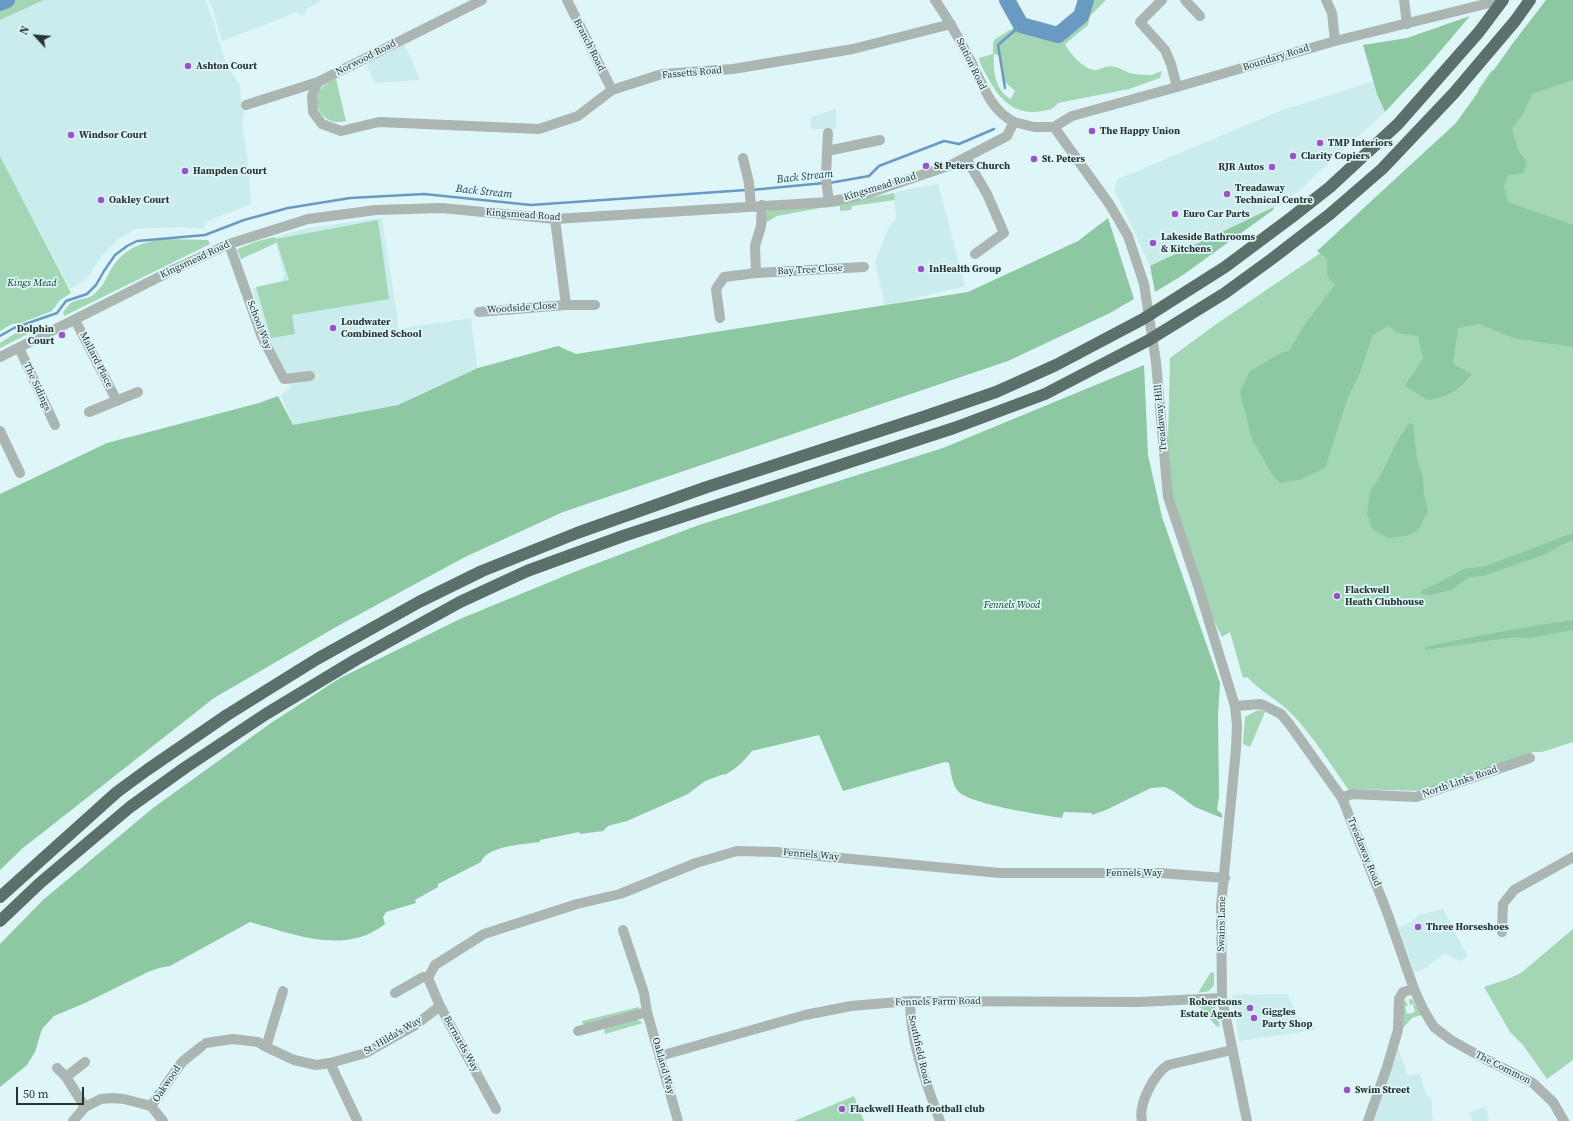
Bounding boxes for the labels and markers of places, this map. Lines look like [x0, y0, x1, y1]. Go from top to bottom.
place label: Ashton Court [196, 60, 257, 72]
marker: Ashton Court [183, 61, 193, 71]
place label: The Happy Union [1100, 125, 1180, 137]
marker: The Happy Union [1087, 126, 1097, 136]
place label: Windsor Court [79, 129, 147, 141]
marker: Windsor Court [66, 130, 76, 140]
place label: TMP Interiors [1328, 137, 1393, 149]
marker: TMP Interiors [1315, 138, 1325, 148]
place label: Clarity Copiers [1301, 150, 1370, 162]
marker: Clarity Copiers [1288, 151, 1298, 161]
place label: St. Peters [1042, 153, 1085, 165]
marker: St. Peters [1029, 154, 1039, 164]
place label: St Peters Church [934, 160, 1010, 172]
marker: St Peters Church [921, 161, 931, 171]
place label: RJR Autos [1218, 161, 1264, 173]
marker: RJR Autos [1267, 162, 1277, 172]
place label: Hampden Court [193, 165, 266, 177]
marker: Hampden Court [180, 166, 190, 176]
place label: Treadaway Technical Centre [1235, 182, 1313, 206]
marker: Treadaway Technical Centre [1222, 189, 1232, 199]
place label: Oakley Court [109, 194, 169, 206]
marker: Oakley Court [96, 195, 106, 205]
place label: Euro Car Parts [1183, 208, 1250, 220]
marker: Euro Car Parts [1170, 209, 1180, 219]
place label: Lakeside Bathrooms & Kitchens [1161, 231, 1255, 254]
marker: Lakeside Bathrooms & Kitchens [1148, 238, 1158, 248]
place label: InHealth Group [929, 263, 1001, 275]
marker: InHealth Group [916, 264, 926, 274]
place label: Loudwater Combined School [341, 316, 422, 340]
place label: Dolphin Court [17, 323, 54, 346]
marker: Loudwater Combined School [328, 323, 338, 333]
marker: Dolphin Court [57, 330, 67, 340]
place label: Flackwell Heath Clubhouse [1345, 584, 1424, 608]
marker: Flackwell Heath Clubhouse [1332, 591, 1342, 601]
place label: Three Horseshoes [1426, 921, 1509, 933]
marker: Three Horseshoes [1413, 922, 1423, 932]
place label: Robertsons Estate Agents [1180, 996, 1242, 1020]
marker: Robertsons Estate Agents [1245, 1003, 1255, 1013]
place label: Giggles Party Shop [1262, 1006, 1312, 1030]
marker: Giggles Party Shop [1249, 1013, 1259, 1023]
place label: Swim Street [1355, 1084, 1410, 1096]
marker: Swim Street [1342, 1085, 1352, 1095]
place label: Flackwell Heath football club [850, 1103, 985, 1115]
marker: Flackwell Heath football club [837, 1104, 847, 1114]

